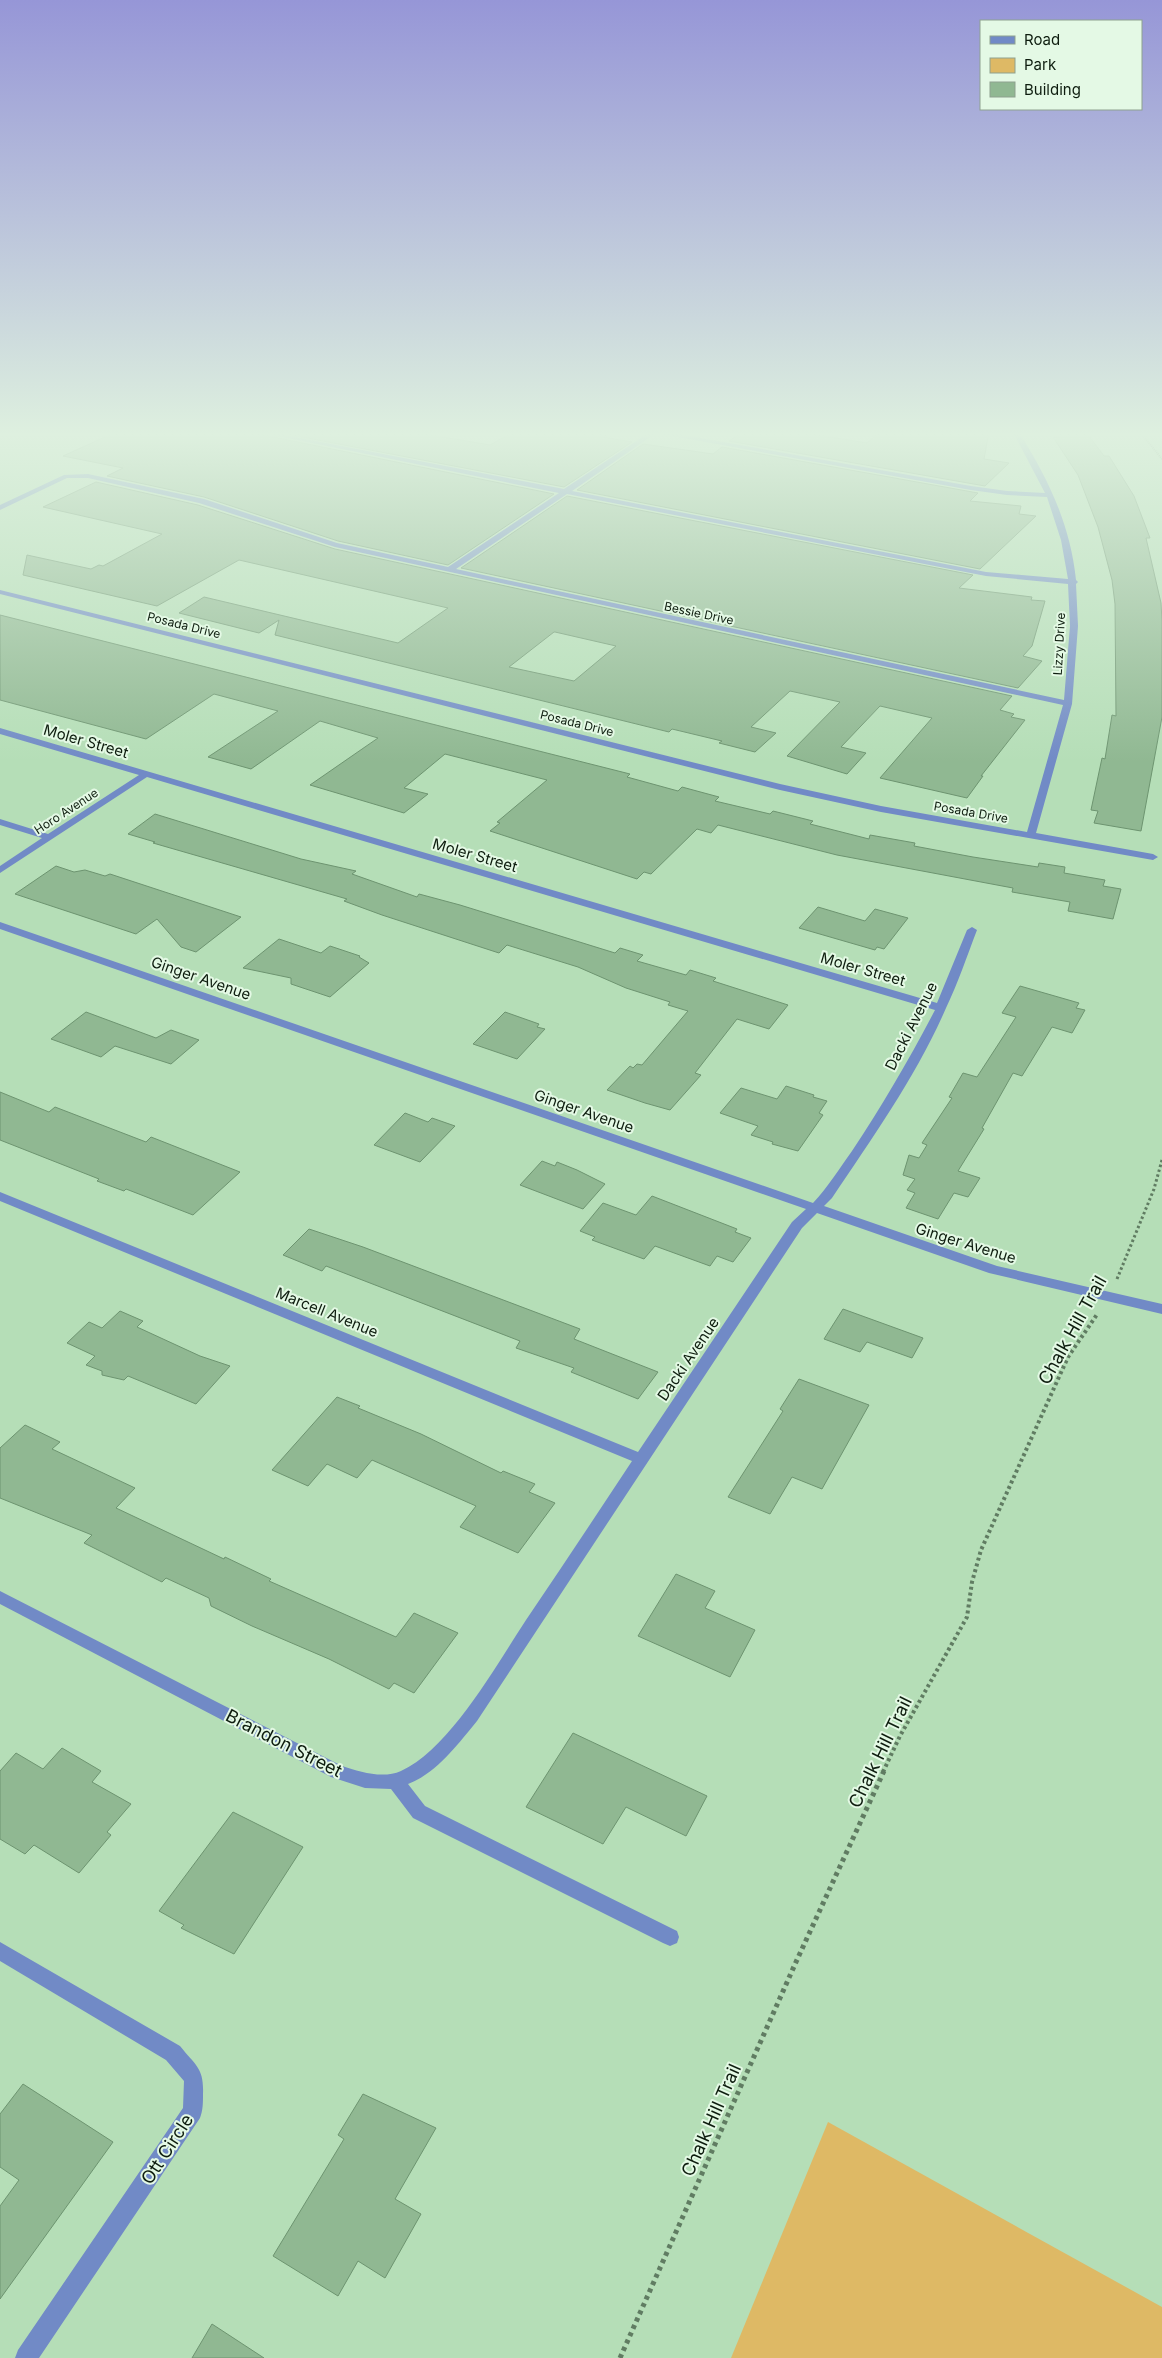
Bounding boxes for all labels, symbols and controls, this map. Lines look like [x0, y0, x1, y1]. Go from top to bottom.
legend [980, 20, 1142, 110]
text: Road [1024, 30, 1060, 49]
text: Park [1024, 55, 1057, 74]
text: Building [1024, 80, 1081, 99]
street label: Bessie Drive [663, 598, 735, 628]
street label: Posada Drive [146, 609, 222, 641]
street label: Lizzy Drive [1050, 612, 1068, 676]
street label: Posada Drive [539, 707, 615, 739]
street label: Moler Street [42, 720, 131, 762]
street label: Horo Avenue [31, 785, 101, 837]
street label: Posada Drive [933, 798, 1009, 826]
street label: Moler Street [431, 834, 520, 876]
street label: Moler Street [819, 948, 908, 990]
street label: Ginger Avenue [149, 952, 253, 1004]
street label: Dacki Avenue [881, 979, 941, 1073]
street label: Ginger Avenue [532, 1085, 636, 1137]
street label: Ginger Avenue [913, 1219, 1019, 1267]
street label: Chalk Hill Trail [1034, 1272, 1110, 1388]
street label: Marcell Avenue [273, 1283, 381, 1341]
street label: Dacki Avenue [653, 1314, 723, 1404]
street label: Chalk Hill Trail [844, 1693, 916, 1811]
street label: Brandon Street [222, 1705, 346, 1781]
street label: Chalk Hill Trail [677, 2060, 745, 2180]
street label: Ott Circle [137, 2110, 197, 2188]

